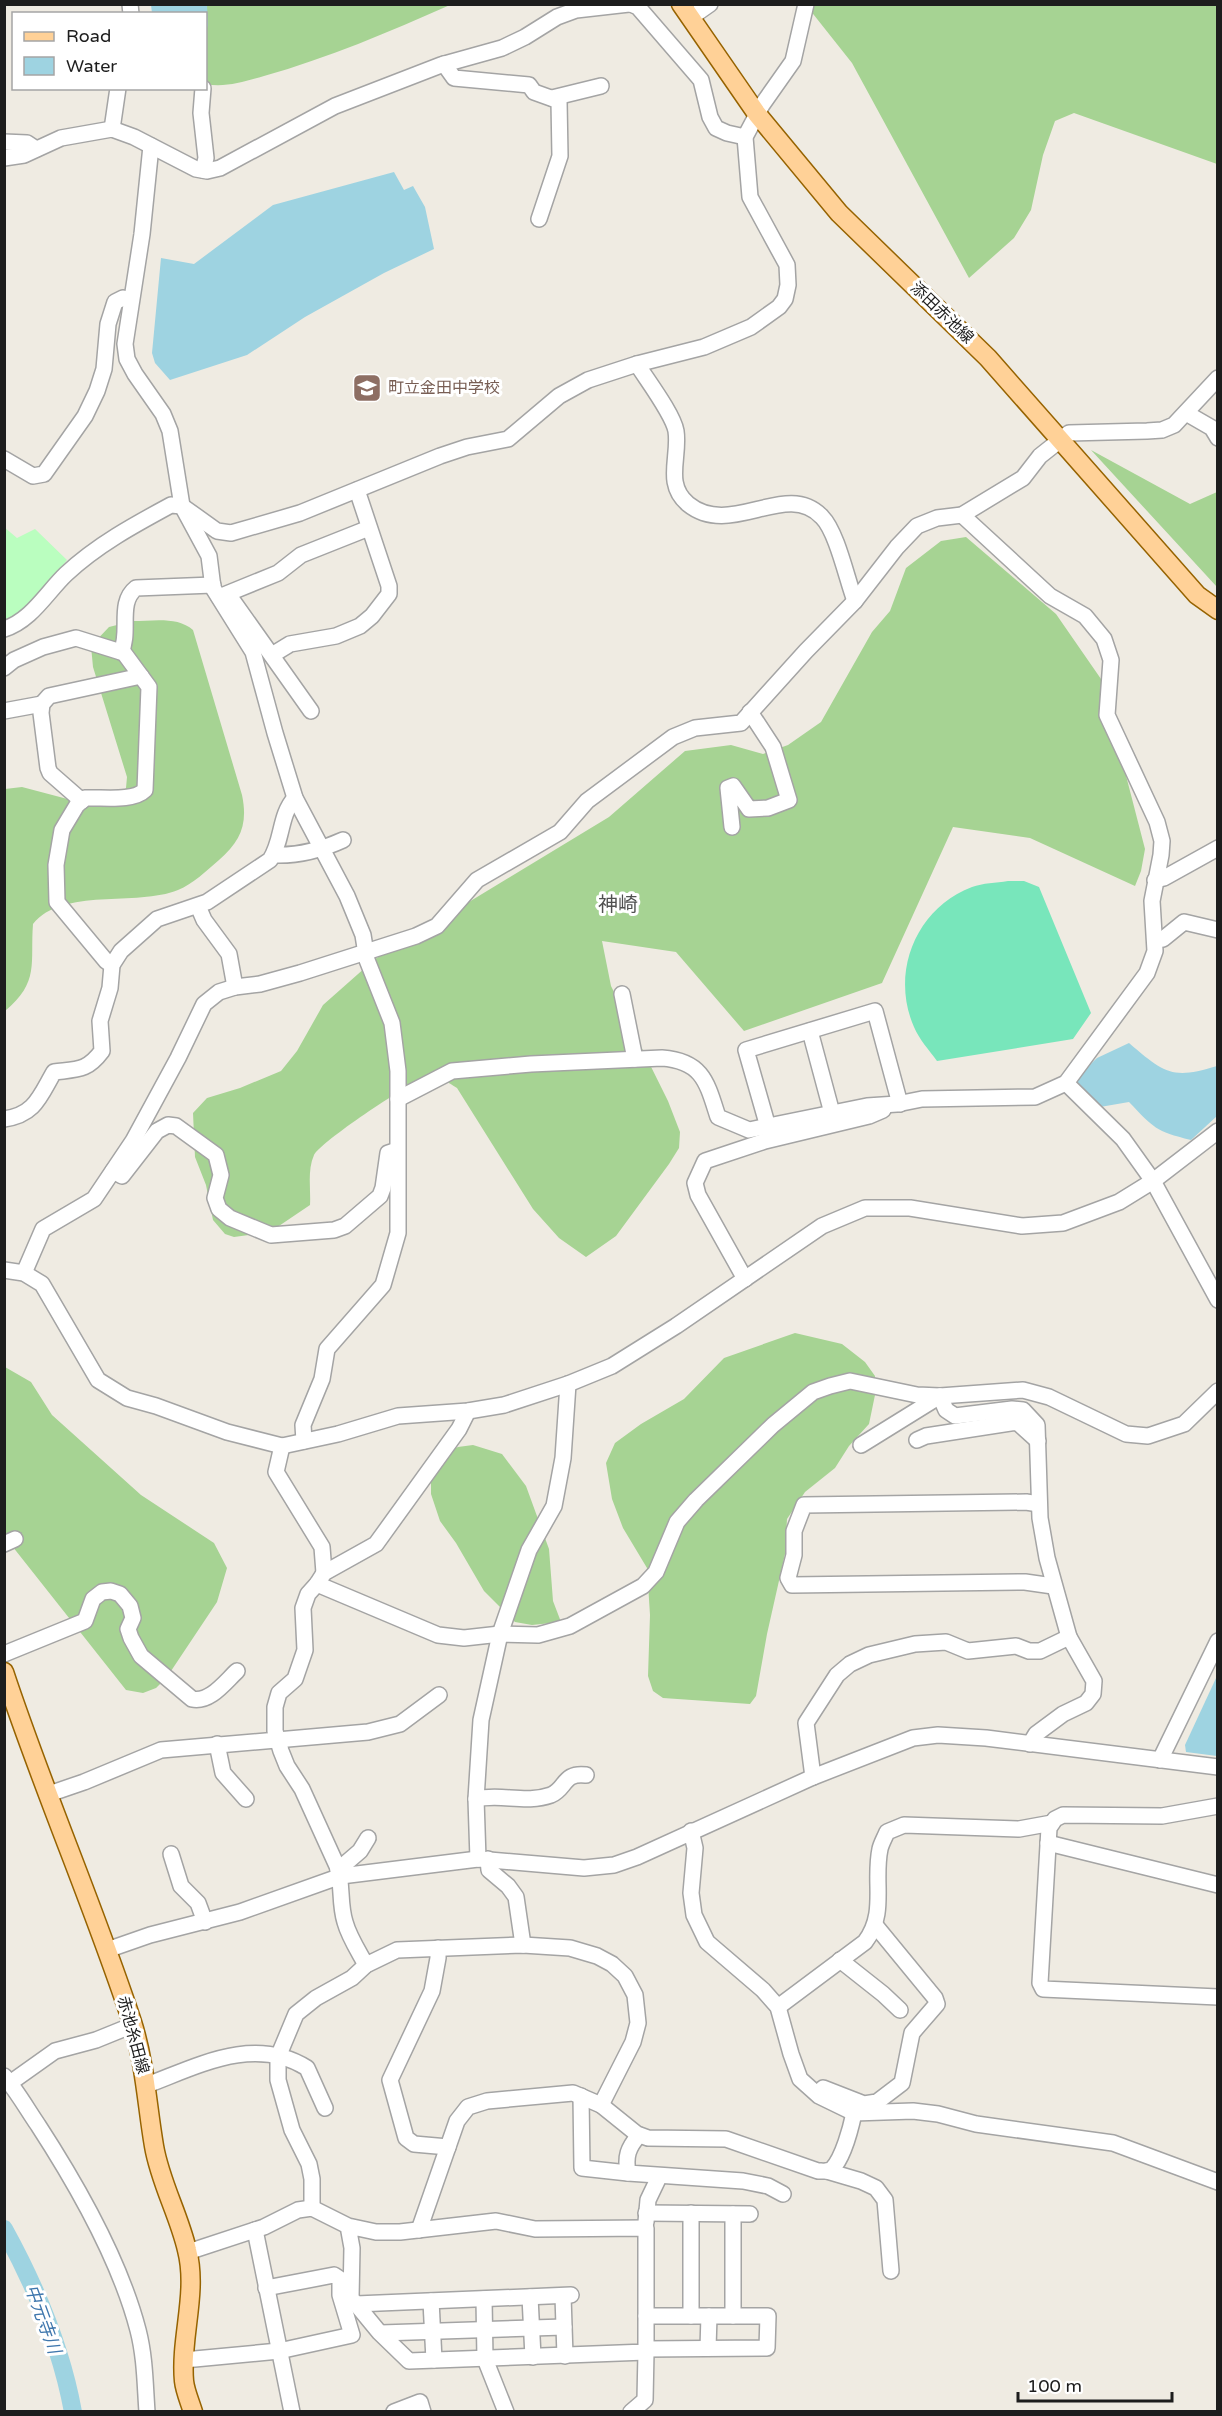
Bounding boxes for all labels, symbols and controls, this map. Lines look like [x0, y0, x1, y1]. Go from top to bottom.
legend [12, 12, 207, 90]
text: Road [66, 25, 111, 47]
text: Water [66, 55, 117, 77]
street label: 添田赤池線 [906, 278, 978, 348]
school or university icon: 町立金田中学校 [351, 372, 383, 404]
place label: 町立金田中学校 [388, 378, 500, 398]
district label: 神崎 [598, 893, 638, 917]
street label: 赤池糸田線 [113, 1994, 153, 2076]
water label: 中元寺川 [20, 2281, 66, 2358]
scale bar [1018, 2365, 1172, 2403]
text: 100 m [1027, 2375, 1082, 2397]

